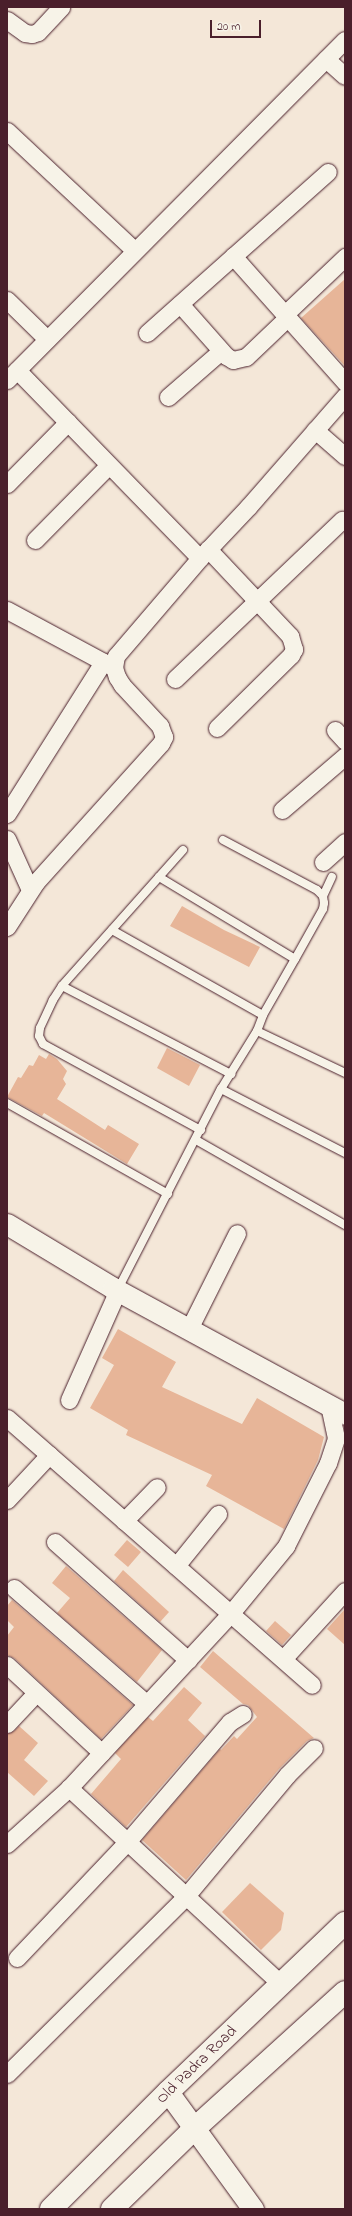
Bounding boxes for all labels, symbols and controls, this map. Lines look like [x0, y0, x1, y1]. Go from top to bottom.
scale bar [212, 12, 263, 38]
text: 20 m [217, 18, 240, 36]
street label: Old Padra Road [153, 2022, 241, 2108]

